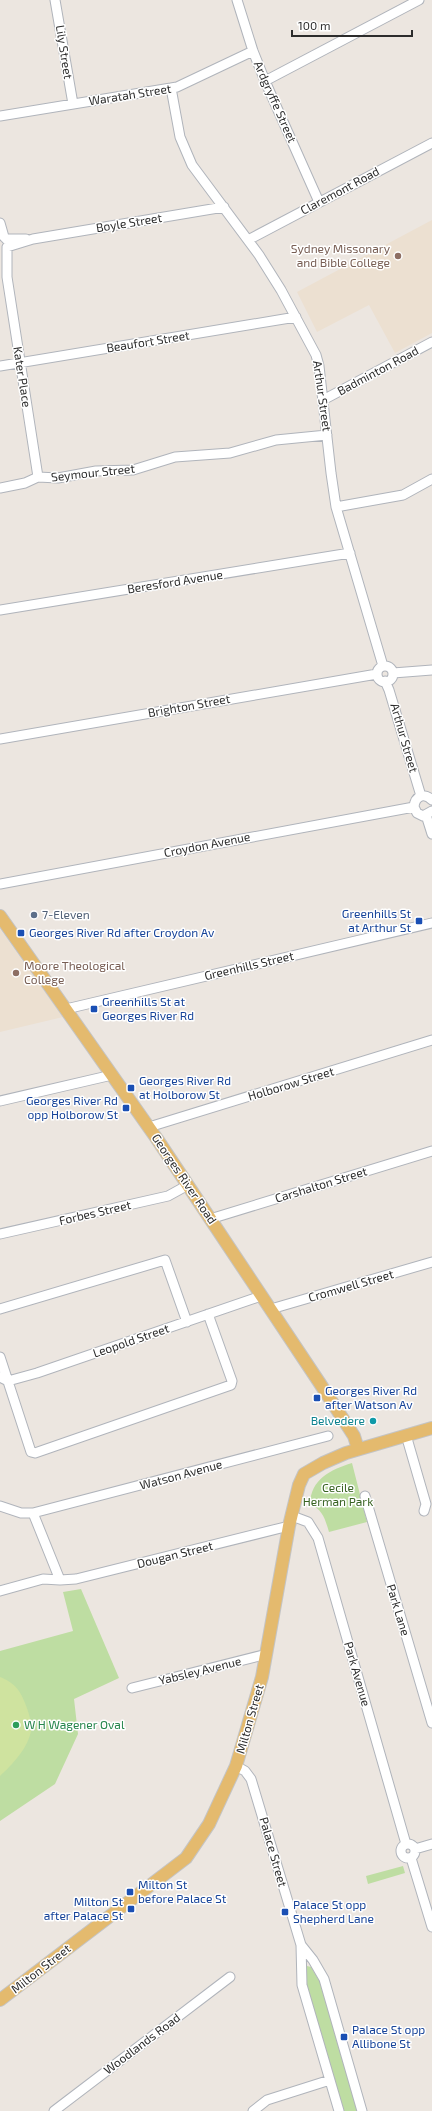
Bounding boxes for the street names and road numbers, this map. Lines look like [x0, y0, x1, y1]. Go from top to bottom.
street label: Lily Street [54, 24, 76, 80]
street label: Ardgryffe Street [252, 59, 300, 145]
street label: Waratah Street [88, 81, 173, 107]
street label: Claremont Road [298, 163, 381, 217]
street label: Boyle Street [95, 210, 163, 234]
street label: Beaufort Street [105, 327, 191, 354]
street label: Badminton Road [334, 343, 421, 397]
street label: Kater Place [11, 345, 35, 408]
street label: Arthur Street [311, 360, 335, 433]
street label: Seymour Street [50, 461, 136, 483]
street label: Beresford Avenue [126, 567, 224, 595]
street label: Brighton Street [147, 691, 231, 719]
street label: Arthur Street [388, 702, 422, 774]
street label: Croydon Avenue [162, 829, 251, 859]
street label: Greenhills Street [203, 948, 295, 982]
street label: Holborow Street [246, 1063, 336, 1103]
street label: Georges River Road [150, 1131, 220, 1226]
street label: Carshalton Street [273, 1163, 369, 1205]
street label: Forbes Street [57, 1197, 132, 1227]
street label: Cromwell Street [307, 1266, 395, 1304]
street label: Leopold Street [91, 1320, 171, 1360]
street label: Watson Avenue [138, 1456, 224, 1492]
street label: Dougan Street [135, 1538, 215, 1570]
street label: Park Lane [384, 1582, 413, 1637]
street label: Park Avenue [342, 1640, 374, 1708]
street label: Yabsley Avenue [157, 1653, 242, 1687]
street label: Milton Street [232, 1682, 266, 1755]
street label: Palace Street [257, 1815, 291, 1889]
street label: Milton Street [8, 1940, 73, 1996]
street label: Woodlands Road [100, 2010, 182, 2076]

